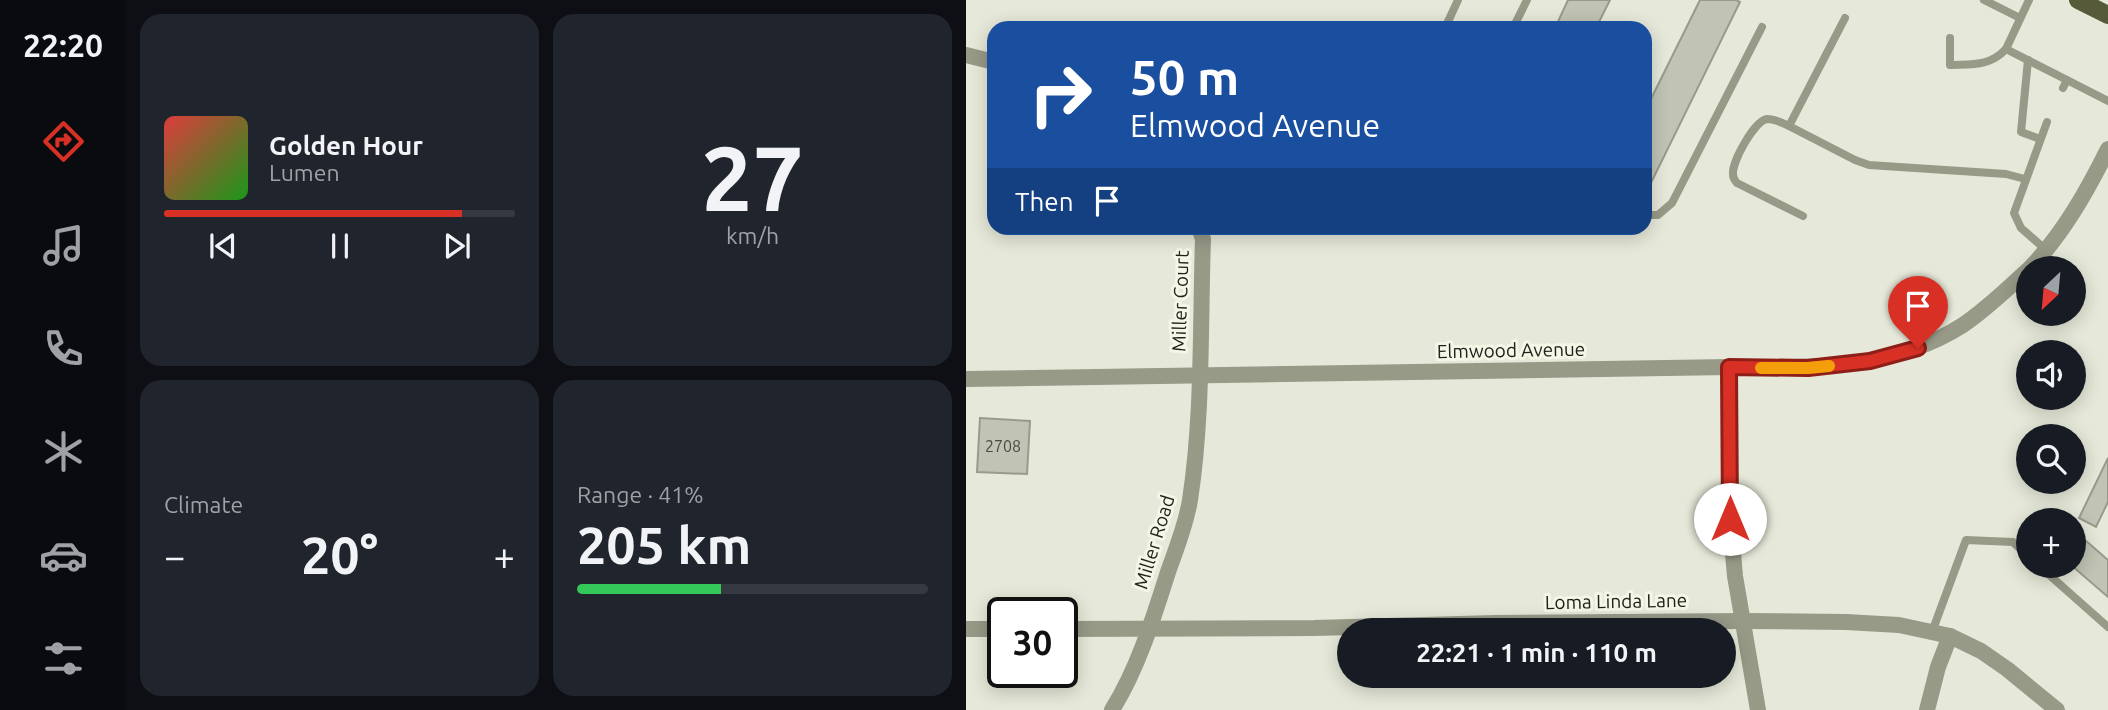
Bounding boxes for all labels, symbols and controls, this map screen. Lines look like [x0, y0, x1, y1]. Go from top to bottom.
text: 22:20 [23, 27, 103, 63]
icon: right [1015, 49, 1106, 140]
text: 50 m [1130, 49, 1239, 104]
text: Elmwood Avenue [1130, 107, 1380, 143]
icon: directions [39, 117, 88, 166]
text: 27 [701, 126, 804, 228]
text: Golden Hour [269, 131, 423, 160]
text: Lumen [269, 160, 340, 185]
icon: arrive [1088, 182, 1126, 220]
text: Then [1015, 187, 1074, 216]
icon: music [39, 221, 88, 270]
text: km/h [726, 223, 779, 248]
icon: previous [204, 227, 242, 265]
icon: pause [321, 227, 359, 265]
icon: next [438, 227, 476, 265]
street label: Miller Court [1167, 249, 1193, 352]
north arrow [2016, 256, 2086, 326]
map controls [2016, 256, 2086, 578]
pin [1888, 276, 1948, 348]
icon: arrive [1899, 287, 1937, 325]
icon: phone [39, 324, 88, 373]
street label: Elmwood Avenue [1437, 338, 1585, 362]
button: sound [2016, 340, 2086, 410]
button: search [2016, 424, 2086, 494]
icon: climate [39, 427, 88, 476]
house number: 2708 [985, 437, 1021, 455]
text: Range · 41% [577, 482, 704, 507]
position arrow [1693, 482, 1767, 556]
text: Climate [164, 492, 243, 517]
street label: Miller Road [1129, 492, 1179, 592]
button: + [2016, 508, 2086, 578]
text: 205 km [577, 516, 751, 574]
text: 20° [301, 526, 378, 584]
icon: car [39, 531, 88, 580]
text: − [164, 535, 185, 577]
text: + [494, 535, 515, 577]
street label: Loma Linda Lane [1545, 589, 1687, 613]
speed limit sign: 30 [987, 597, 1078, 688]
icon: filters [39, 634, 88, 683]
text: 22:21 · 1 min · 110 m [1416, 638, 1657, 667]

